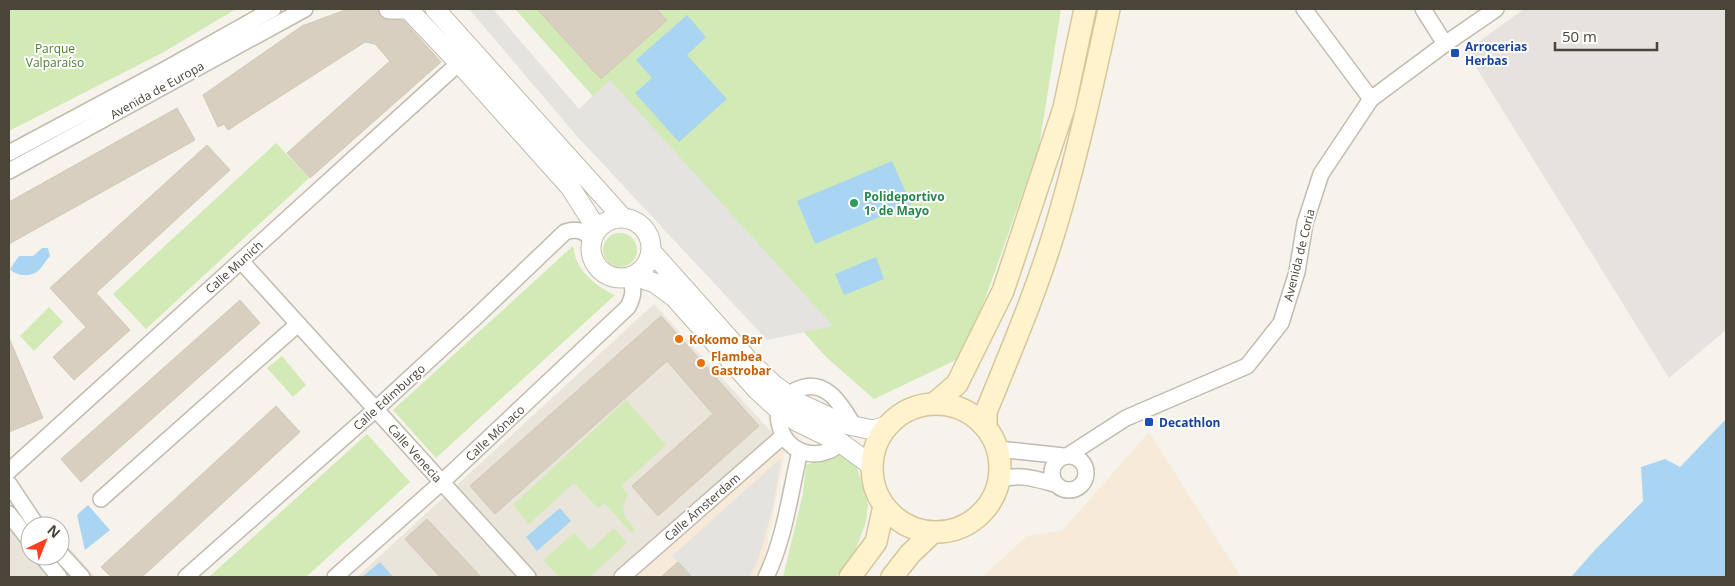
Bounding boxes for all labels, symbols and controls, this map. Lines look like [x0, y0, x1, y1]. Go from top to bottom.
scale bar [1555, 20, 1658, 52]
text: 50 m [1562, 26, 1597, 46]
place label: Arrocerias Herbas [1465, 38, 1527, 69]
park label: Parque Valparaíso [26, 40, 84, 71]
marker: Arrocerias Herbas [1449, 47, 1461, 59]
street label: Avenida de Europa [107, 57, 207, 123]
place label: Polideportivo 1º de Mayo [864, 188, 945, 219]
marker: Polideportivo 1º de Mayo [848, 197, 860, 209]
street label: Avenida de Coria [1279, 207, 1319, 303]
street label: Calle Munich [202, 237, 266, 297]
place label: Kokomo Bar [689, 331, 763, 348]
marker: Kokomo Bar [673, 333, 685, 345]
place label: Flambea Gastrobar [711, 348, 772, 379]
marker: Flambea Gastrobar [695, 357, 707, 369]
street label: Calle Edimburgo [349, 360, 429, 434]
street label: Calle Mónaco [462, 401, 528, 465]
place label: Decathlon [1159, 414, 1220, 431]
marker: Decathlon [1143, 416, 1155, 428]
street label: Calle Venecia [384, 420, 446, 486]
street label: Calle Ámsterdam [660, 469, 744, 545]
north arrow [20, 516, 70, 566]
text: N [44, 520, 65, 542]

